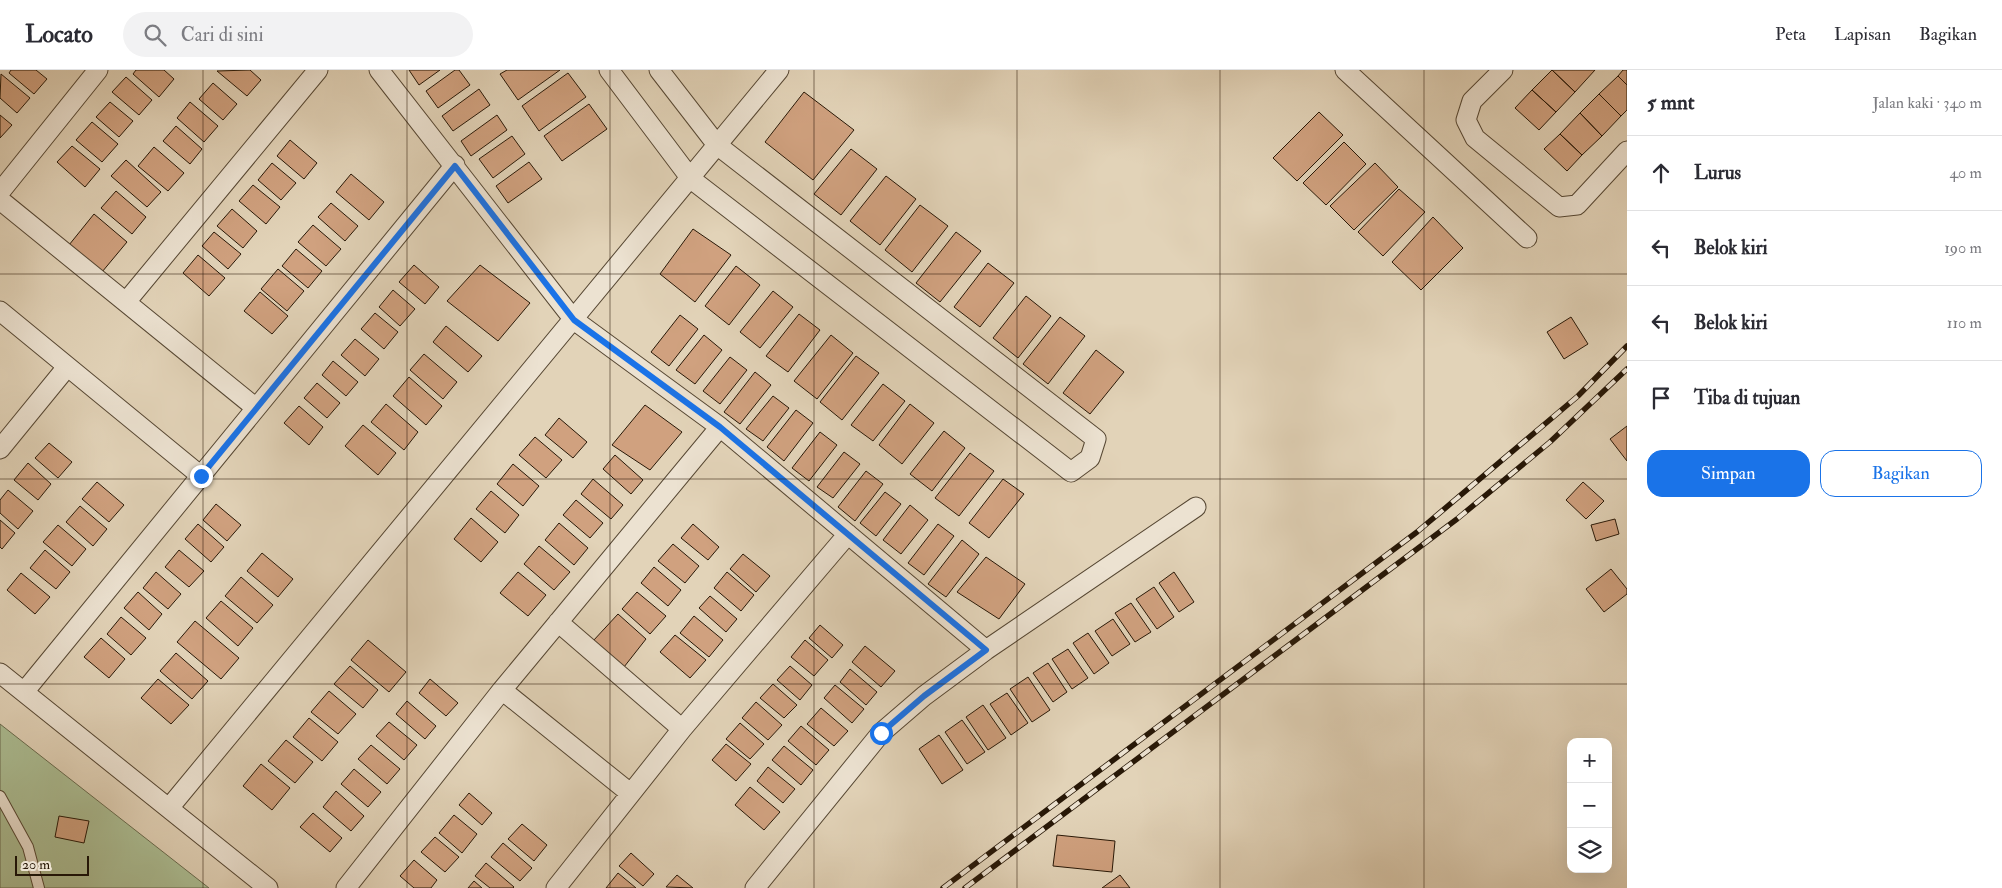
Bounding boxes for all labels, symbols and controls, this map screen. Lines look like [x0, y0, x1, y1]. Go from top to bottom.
search box [123, 12, 473, 57]
text: Locato [25, 19, 93, 50]
icon: search [141, 21, 169, 49]
text: Cari di sini [181, 23, 263, 47]
text: Peta [1775, 23, 1806, 46]
text: Lapisan [1834, 23, 1891, 46]
text: Bagikan [1919, 23, 1977, 46]
text: 5 mnt [1647, 89, 1694, 116]
text: Jalan kaki · 340 m [1872, 93, 1982, 113]
icon: ahead [1647, 159, 1675, 187]
text: Lurus [1694, 161, 1741, 185]
text: 40 m [1949, 163, 1982, 183]
icon: left [1647, 234, 1675, 262]
text: Belok kiri [1694, 236, 1768, 260]
text: 190 m [1944, 238, 1982, 258]
icon: left [1647, 309, 1675, 337]
text: Belok kiri [1694, 311, 1768, 335]
text: 110 m [1947, 313, 1982, 333]
icon: arrive [1647, 384, 1675, 412]
text: Tiba di tujuan [1694, 386, 1800, 410]
button: Simpan [1647, 450, 1810, 497]
button: Bagikan [1820, 450, 1982, 497]
route end [190, 465, 213, 488]
route start [870, 722, 893, 745]
map controls [1567, 738, 1612, 873]
button: + [1567, 738, 1612, 783]
button: − [1567, 783, 1612, 828]
button: layers [1567, 828, 1612, 873]
scale bar [15, 853, 89, 876]
text: 20 m [22, 856, 50, 873]

